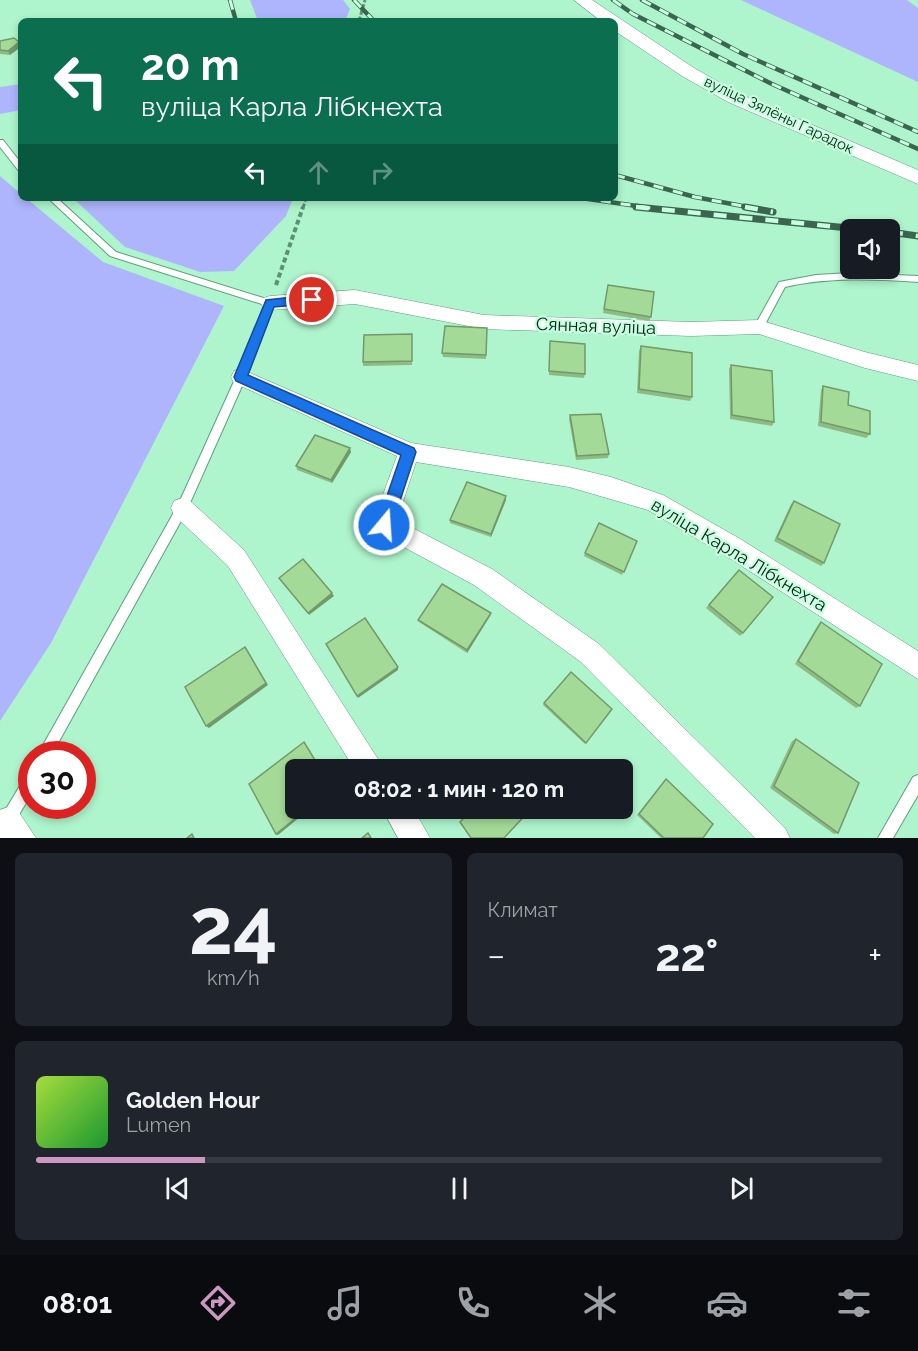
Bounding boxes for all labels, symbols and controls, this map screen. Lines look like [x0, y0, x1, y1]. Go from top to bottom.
text: 20 m [141, 41, 240, 90]
icon: left [42, 42, 120, 120]
street label: вуліца Зялёны Гарадок [701, 72, 857, 158]
text: вуліца Карла Лібкнехта [141, 91, 443, 122]
icon: left [239, 156, 272, 189]
icon: ahead [302, 156, 335, 189]
icon: right [365, 156, 398, 189]
map controls [840, 219, 900, 279]
button: sound [840, 219, 900, 279]
pin [286, 274, 337, 325]
icon: arrive [295, 283, 328, 316]
street label: Сянная вуліца [536, 313, 656, 338]
position arrow [352, 493, 416, 557]
street label: вуліца Карла Лібкнехта [648, 494, 831, 615]
speed limit sign: 30 [18, 741, 96, 819]
text: 08:02 · 1 мин · 120 m [354, 776, 564, 802]
text: 24 [189, 881, 278, 972]
text: Климат [488, 898, 558, 922]
text: 22° [655, 929, 718, 982]
text: − [488, 936, 505, 975]
text: + [868, 936, 882, 975]
text: km/h [207, 966, 260, 990]
text: Golden Hour [126, 1087, 260, 1113]
text: Lumen [126, 1113, 191, 1137]
icon: previous [161, 1172, 194, 1205]
icon: pause [443, 1172, 476, 1205]
icon: next [725, 1172, 758, 1205]
icon: directions [197, 1282, 239, 1324]
icon: music [324, 1282, 366, 1324]
icon: phone [452, 1282, 494, 1324]
icon: climate [579, 1282, 621, 1324]
icon: car [706, 1282, 748, 1324]
icon: filters [833, 1282, 875, 1324]
text: 08:01 [43, 1288, 112, 1319]

